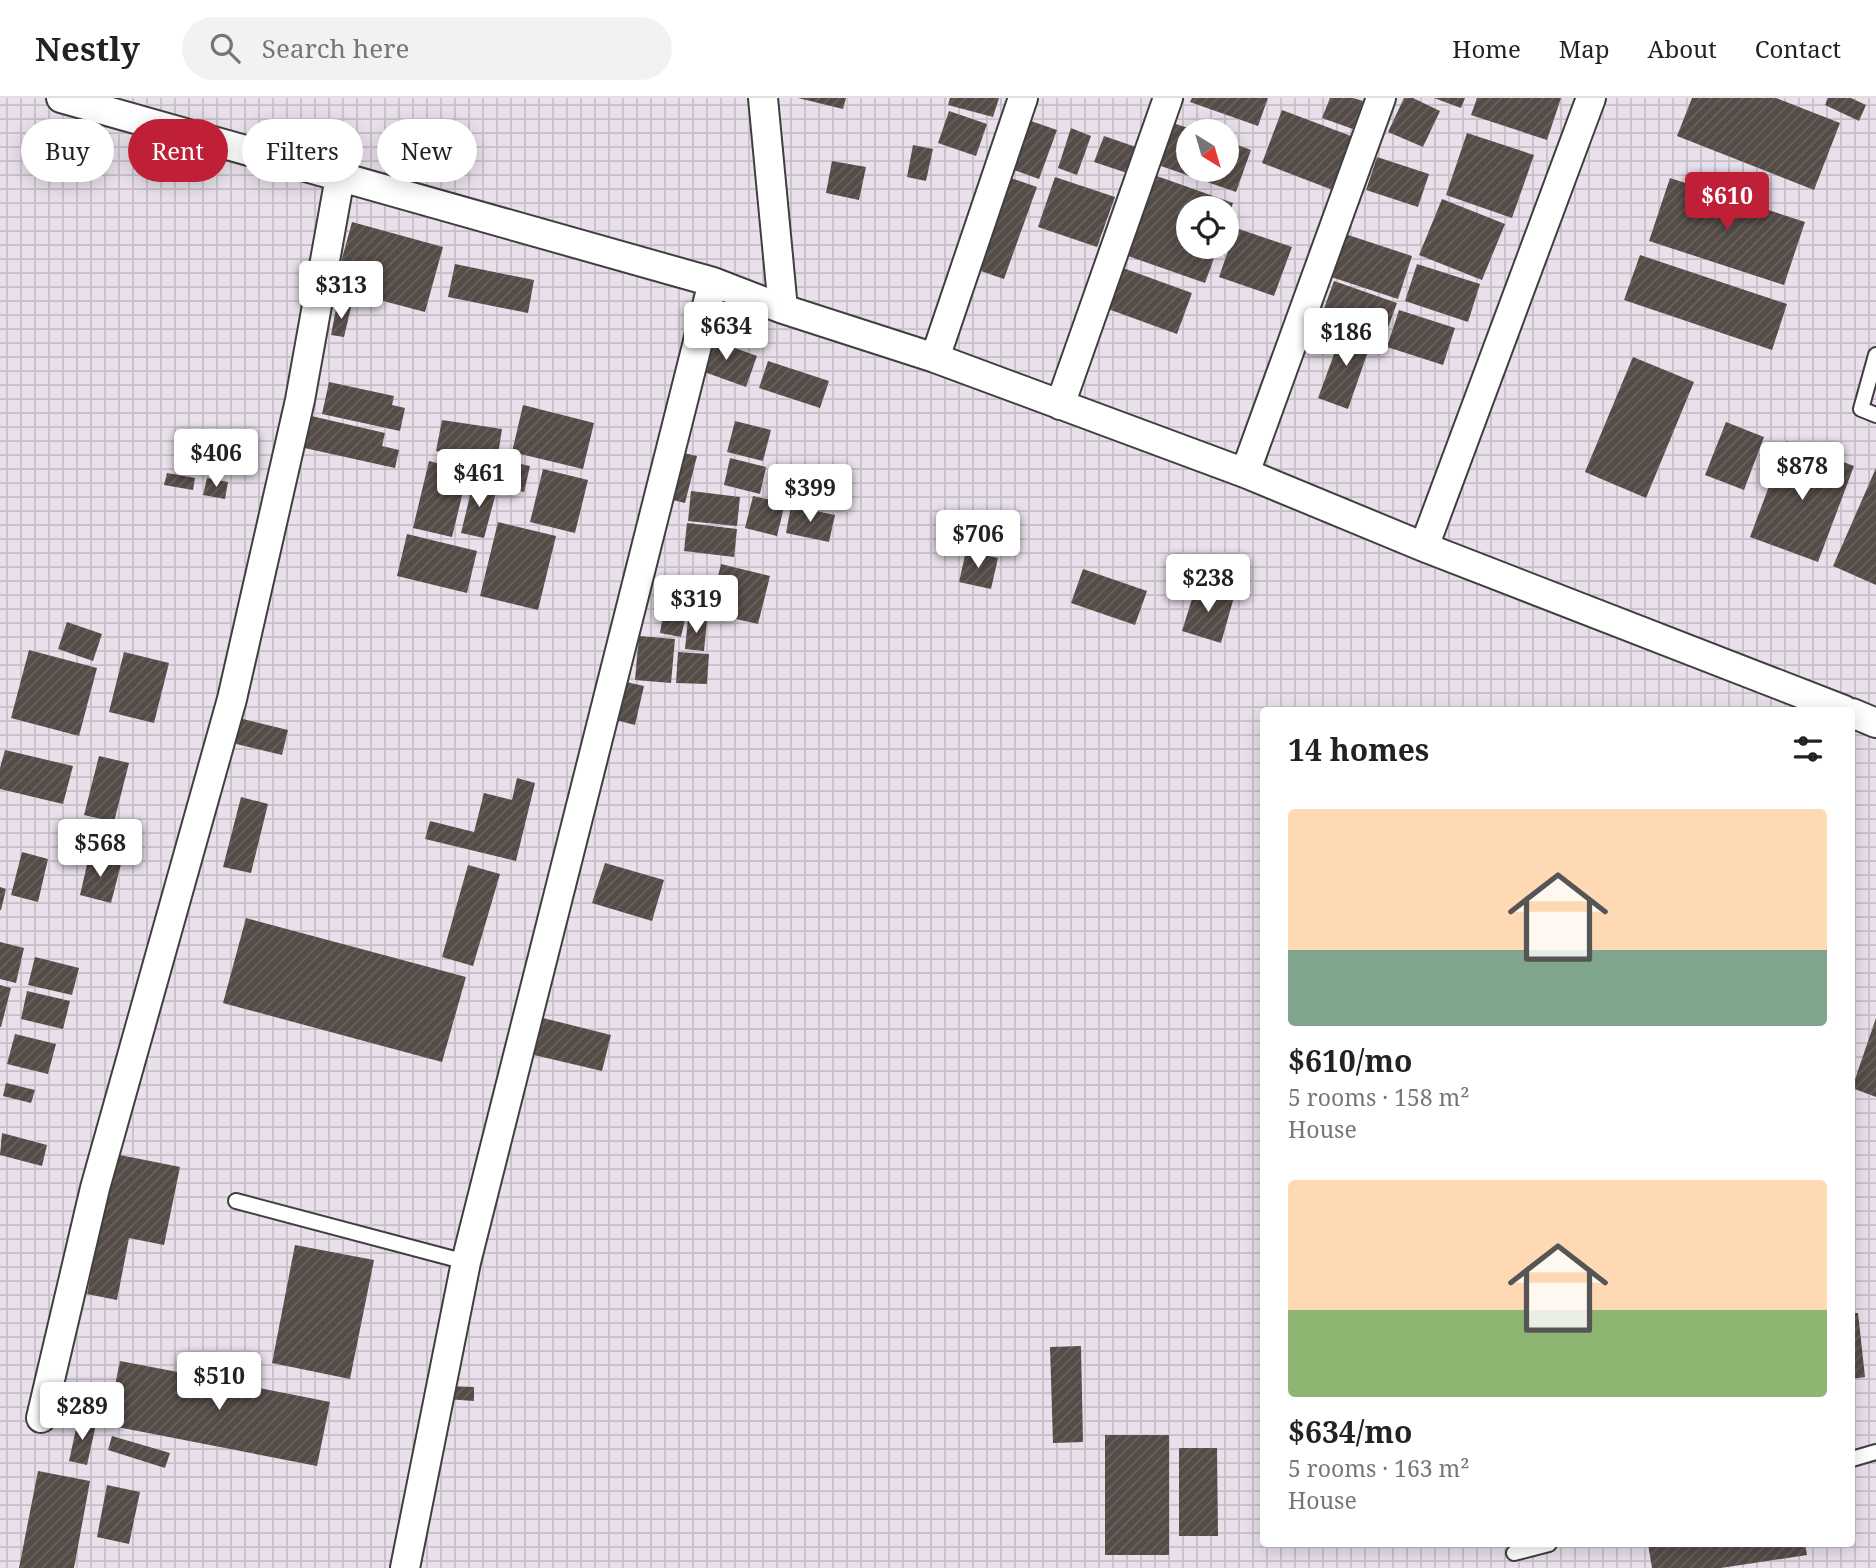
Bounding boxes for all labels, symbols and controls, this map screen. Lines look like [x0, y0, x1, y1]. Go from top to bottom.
search box [182, 17, 672, 80]
text: Nestly [35, 26, 140, 71]
icon: search [206, 29, 244, 67]
text: Search here [262, 30, 409, 66]
text: Home [1452, 32, 1521, 65]
text: Map [1559, 32, 1610, 65]
text: About [1648, 32, 1717, 65]
text: Contact [1755, 32, 1841, 65]
chip: Buy [21, 119, 114, 182]
chip: Rent [128, 119, 228, 182]
chip: Filters [242, 119, 363, 182]
chip: New [377, 119, 477, 182]
north arrow [1176, 119, 1239, 182]
map controls [1176, 119, 1239, 259]
pin: $610 [1686, 172, 1768, 232]
text: $610 [1701, 179, 1753, 211]
button: locate [1176, 196, 1239, 259]
pin: $313 [300, 262, 382, 321]
text: $313 [315, 268, 367, 300]
pin: $634 [685, 302, 767, 362]
pin: $186 [1305, 308, 1387, 368]
text: $634 [700, 309, 752, 341]
text: $186 [1320, 315, 1372, 347]
pin: $406 [175, 430, 257, 489]
text: $406 [190, 436, 242, 468]
pin: $878 [1761, 442, 1843, 502]
text: $878 [1776, 449, 1828, 481]
pin: $461 [438, 450, 520, 509]
text: $461 [453, 456, 505, 488]
pin: $399 [769, 464, 851, 524]
text: $399 [784, 471, 836, 503]
pin: $706 [937, 510, 1019, 570]
text: $706 [952, 517, 1004, 549]
pin: $238 [1167, 554, 1249, 614]
text: $238 [1182, 561, 1234, 593]
pin: $319 [655, 575, 737, 635]
text: $319 [670, 582, 722, 614]
text: 14 homes [1288, 729, 1429, 770]
icon: filters [1789, 730, 1827, 768]
pin: $568 [59, 820, 141, 879]
text: $568 [74, 826, 126, 858]
icon: home [1495, 854, 1621, 980]
text: $610/mo [1288, 1040, 1412, 1081]
text: 5 rooms · 158 m² [1288, 1081, 1470, 1113]
text: House [1288, 1113, 1357, 1145]
icon: home [1495, 1225, 1621, 1351]
pin: $510 [178, 1352, 260, 1412]
text: $510 [193, 1359, 245, 1391]
pin: $289 [41, 1382, 123, 1442]
text: $289 [56, 1389, 108, 1421]
text: $634/mo [1288, 1411, 1412, 1452]
text: 5 rooms · 163 m² [1288, 1452, 1470, 1484]
text: House [1288, 1484, 1357, 1516]

